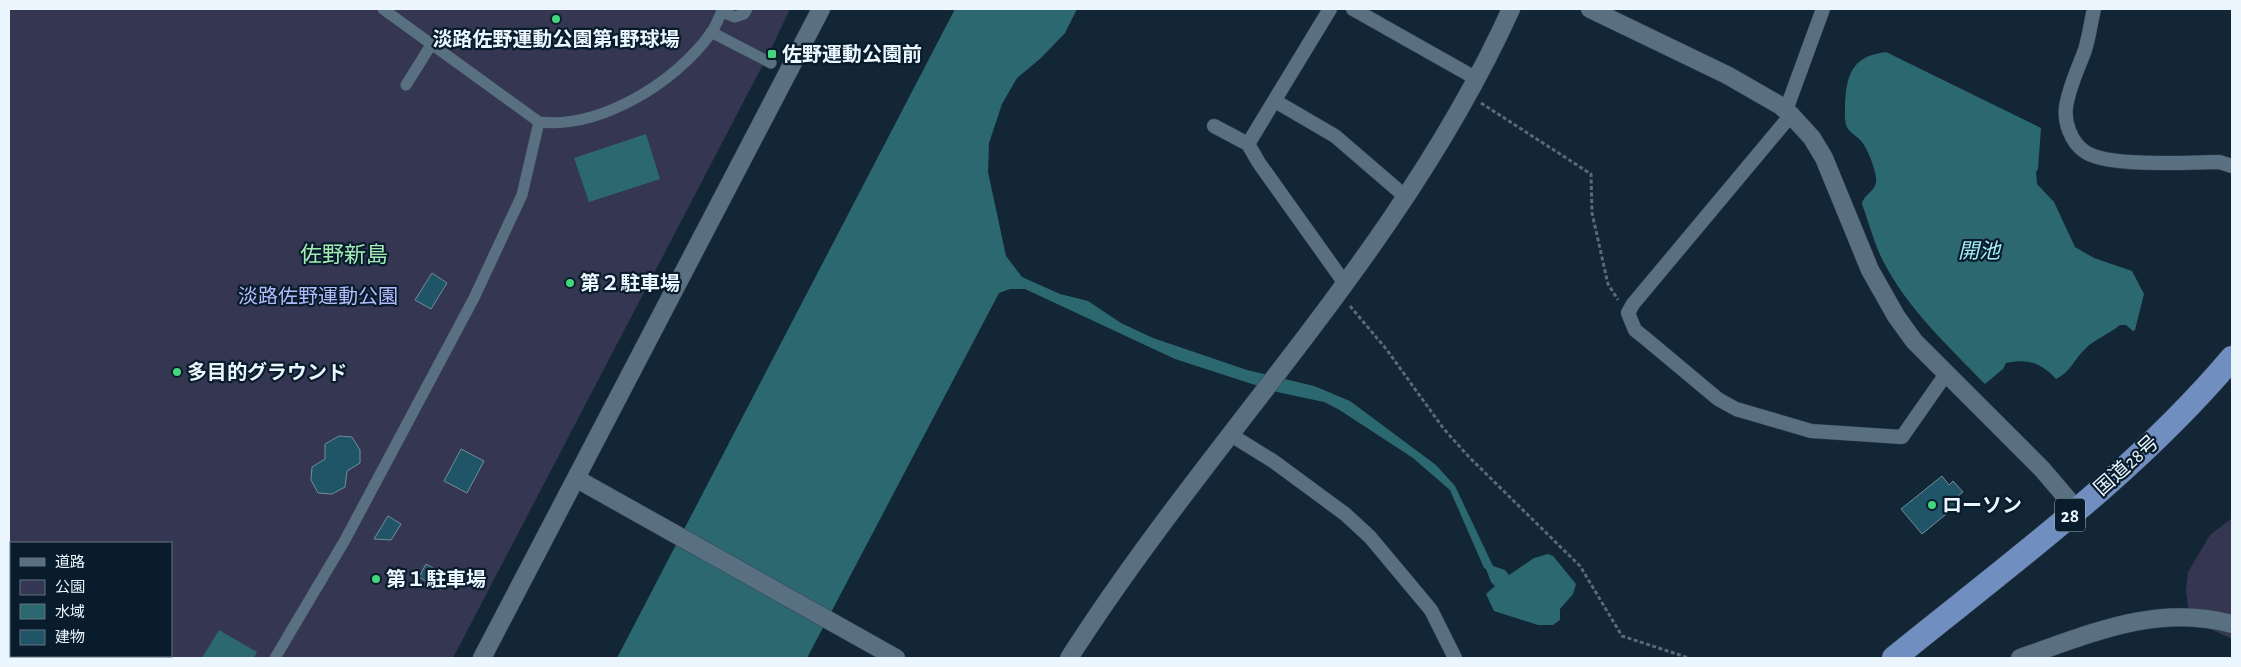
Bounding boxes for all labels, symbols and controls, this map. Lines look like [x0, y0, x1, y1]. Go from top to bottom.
marker: 淡路佐野運動公園第1野球場 [550, 13, 562, 25]
place label: 淡路佐野運動公園第1野球場 [432, 28, 680, 50]
place label: 佐野運動公園前 [782, 43, 922, 65]
marker: 佐野運動公園前 [766, 48, 778, 60]
water label: 開池 [1958, 240, 2002, 262]
district label: 佐野新島 [300, 243, 388, 266]
place label: 第２駐車場 [580, 272, 680, 294]
marker: 第２駐車場 [564, 277, 576, 289]
park label: 淡路佐野運動公園 [238, 286, 398, 307]
place label: 多目的グラウンド [187, 361, 347, 383]
marker: 多目的グラウンド [171, 366, 183, 378]
street label: 国道28号 [2090, 431, 2163, 499]
place label: ローソン [1942, 496, 2022, 516]
road number: 28 [2055, 498, 2085, 532]
marker: ローソン [1926, 499, 1938, 511]
legend [10, 542, 172, 657]
text: 道路 [55, 554, 85, 570]
place label: 第１駐車場 [386, 568, 486, 590]
marker: 第１駐車場 [370, 573, 382, 585]
text: 公園 [55, 579, 85, 595]
text: 水域 [55, 604, 85, 620]
text: 建物 [55, 629, 85, 645]

